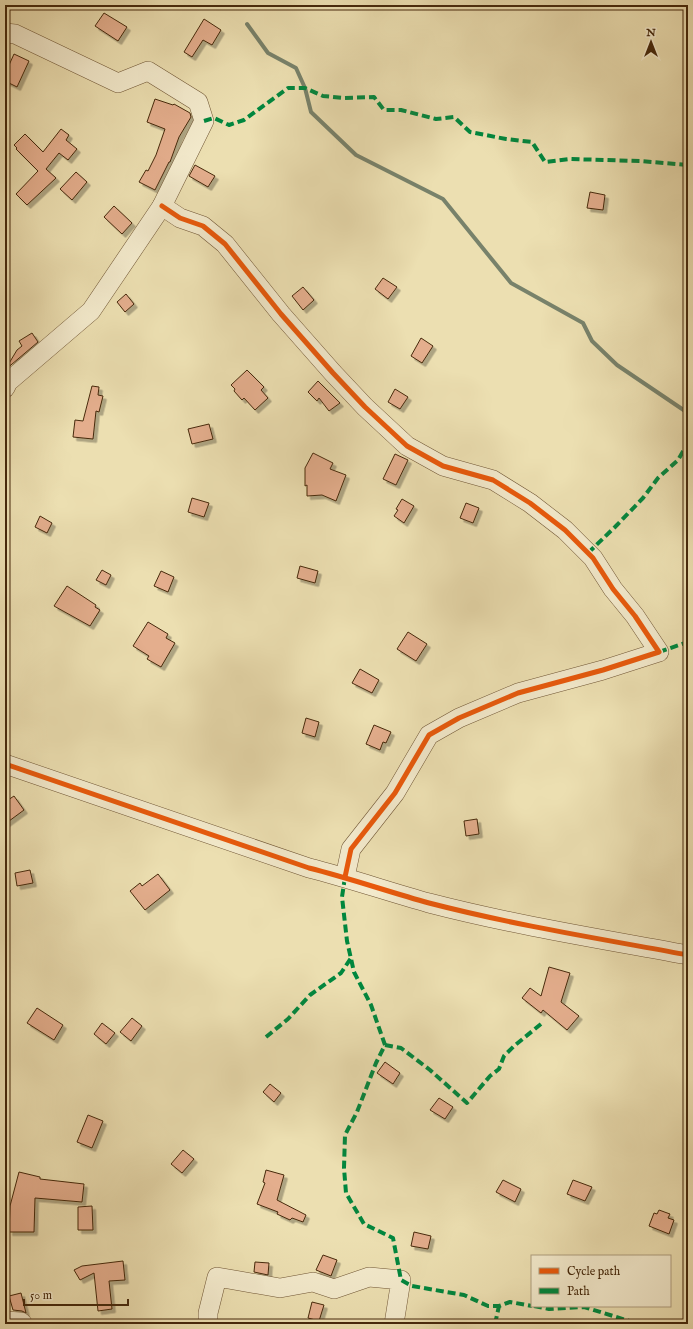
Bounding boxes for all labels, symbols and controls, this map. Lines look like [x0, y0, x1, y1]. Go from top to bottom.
north arrow [631, 22, 671, 62]
text: N [645, 26, 656, 40]
legend [531, 1255, 671, 1307]
text: Cycle path [567, 1264, 621, 1280]
scale bar [24, 1281, 128, 1307]
text: Path [567, 1284, 590, 1299]
text: 50 m [30, 1288, 52, 1303]

